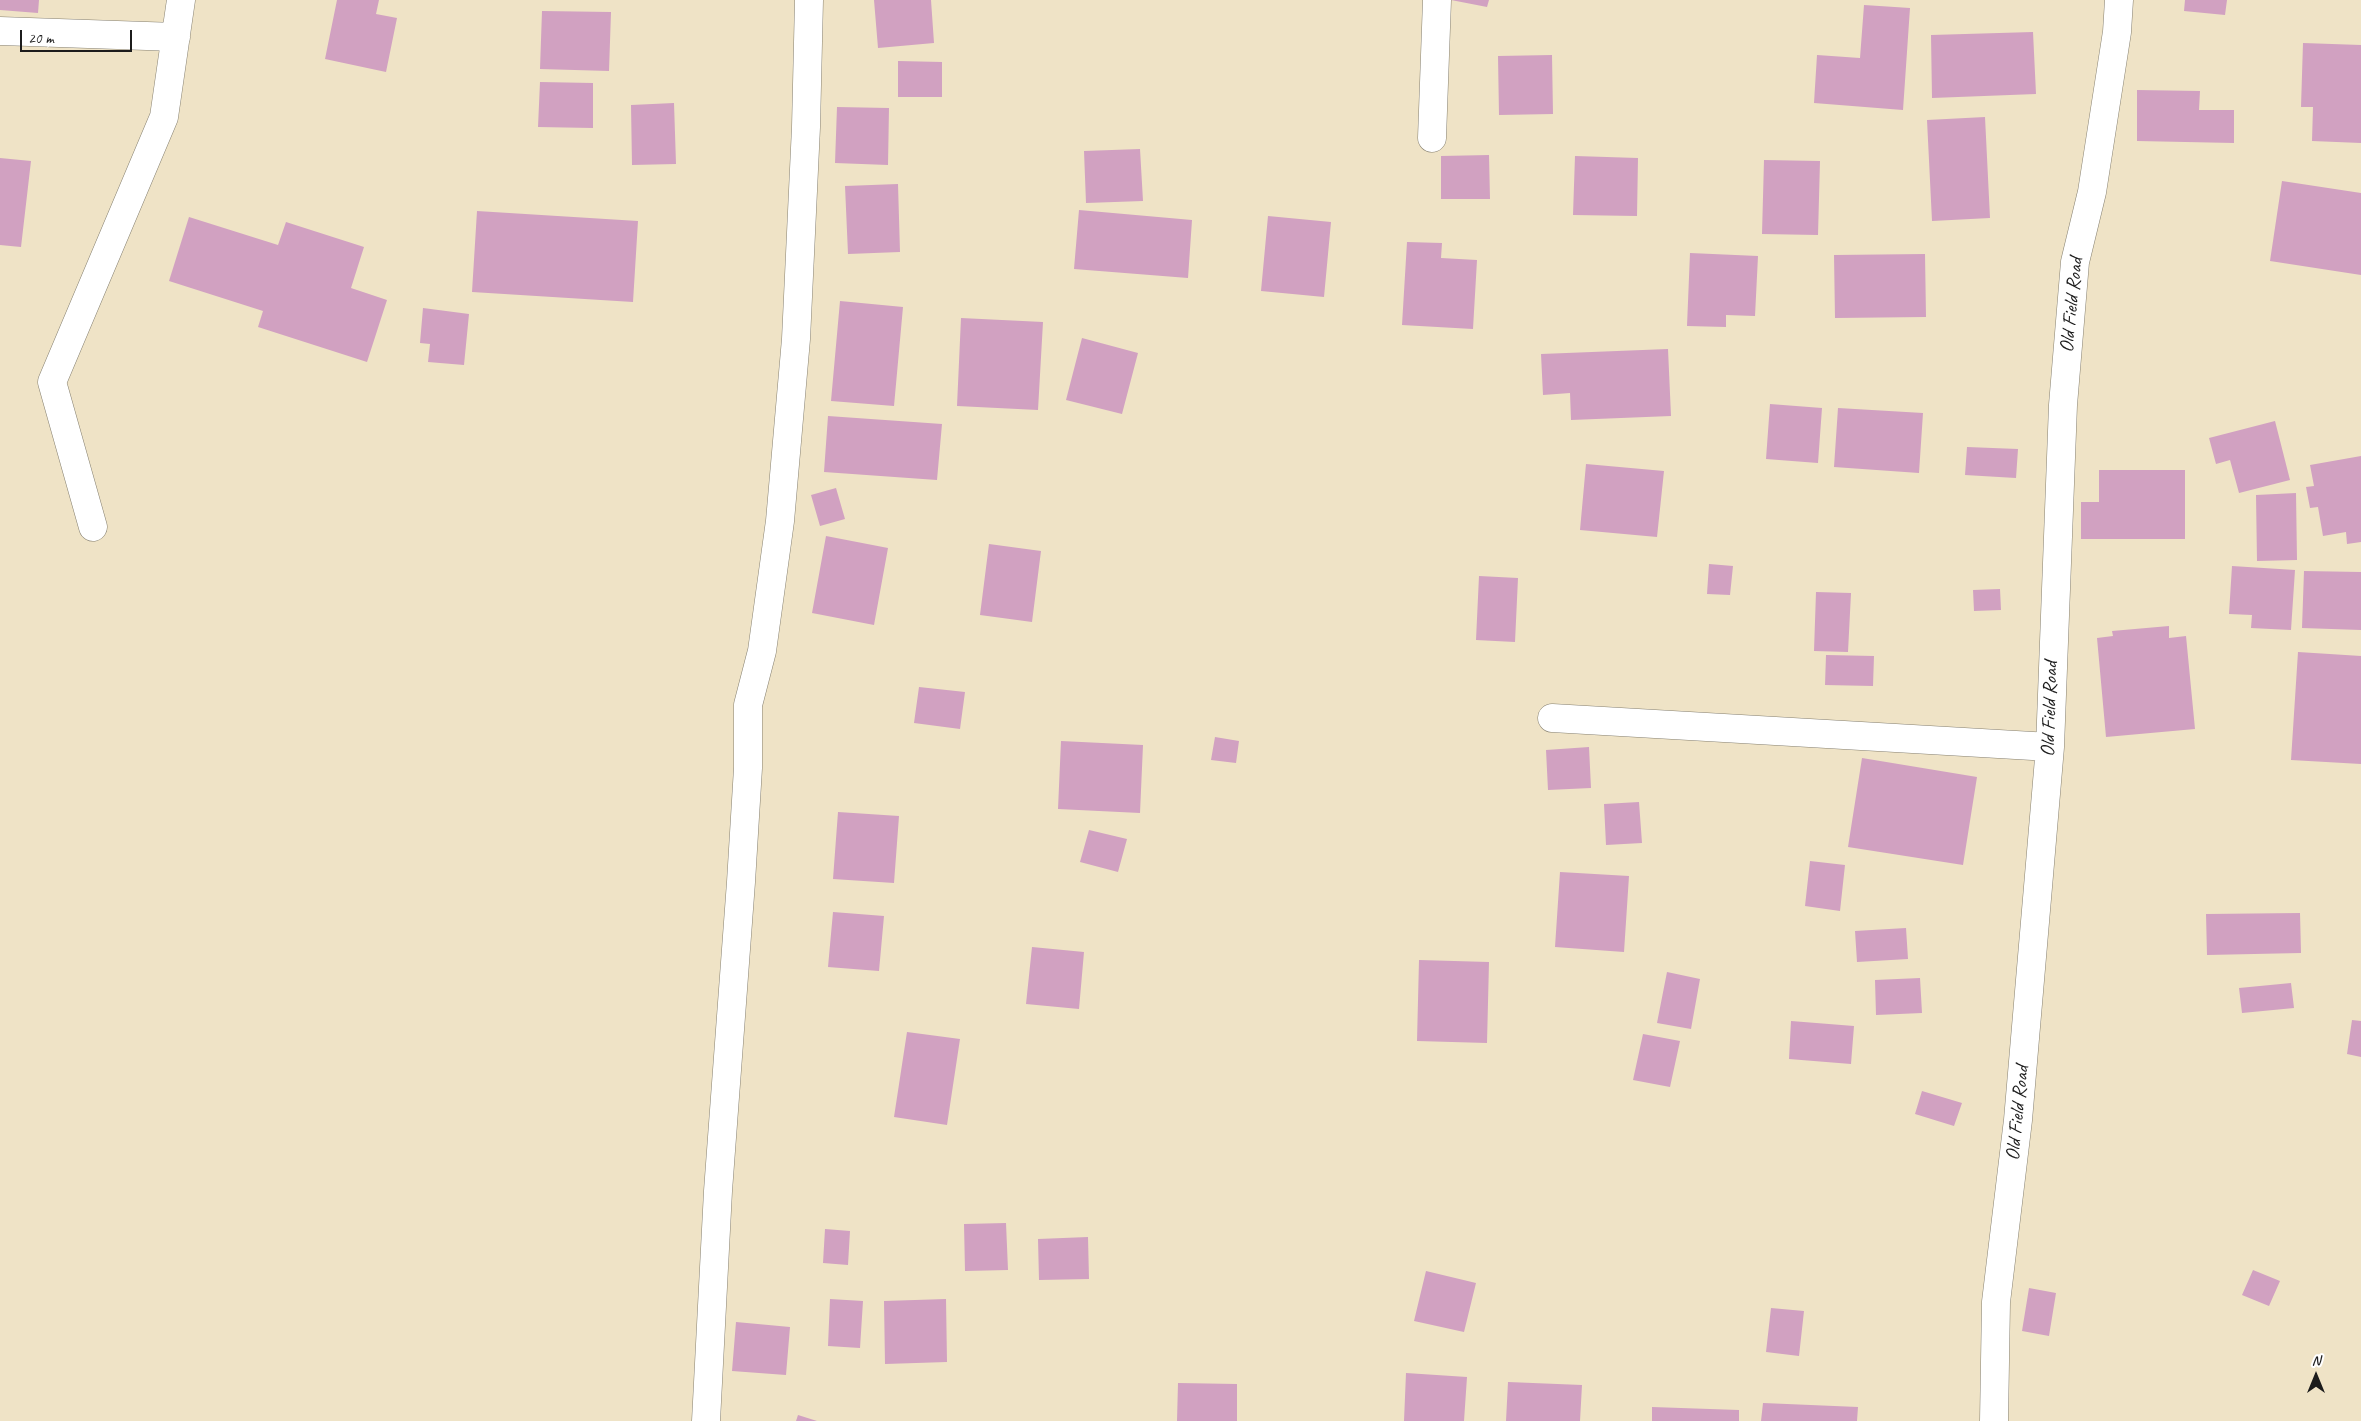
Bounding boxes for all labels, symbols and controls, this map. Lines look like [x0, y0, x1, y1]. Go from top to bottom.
scale bar [22, 20, 135, 52]
text: 20 m [28, 29, 54, 48]
street label: Old Field Road [2055, 256, 2089, 354]
street label: Old Field Road [2036, 661, 2064, 757]
street label: Old Field Road [2001, 1064, 2035, 1162]
north arrow [2291, 1351, 2341, 1401]
text: N [2312, 1352, 2320, 1369]

